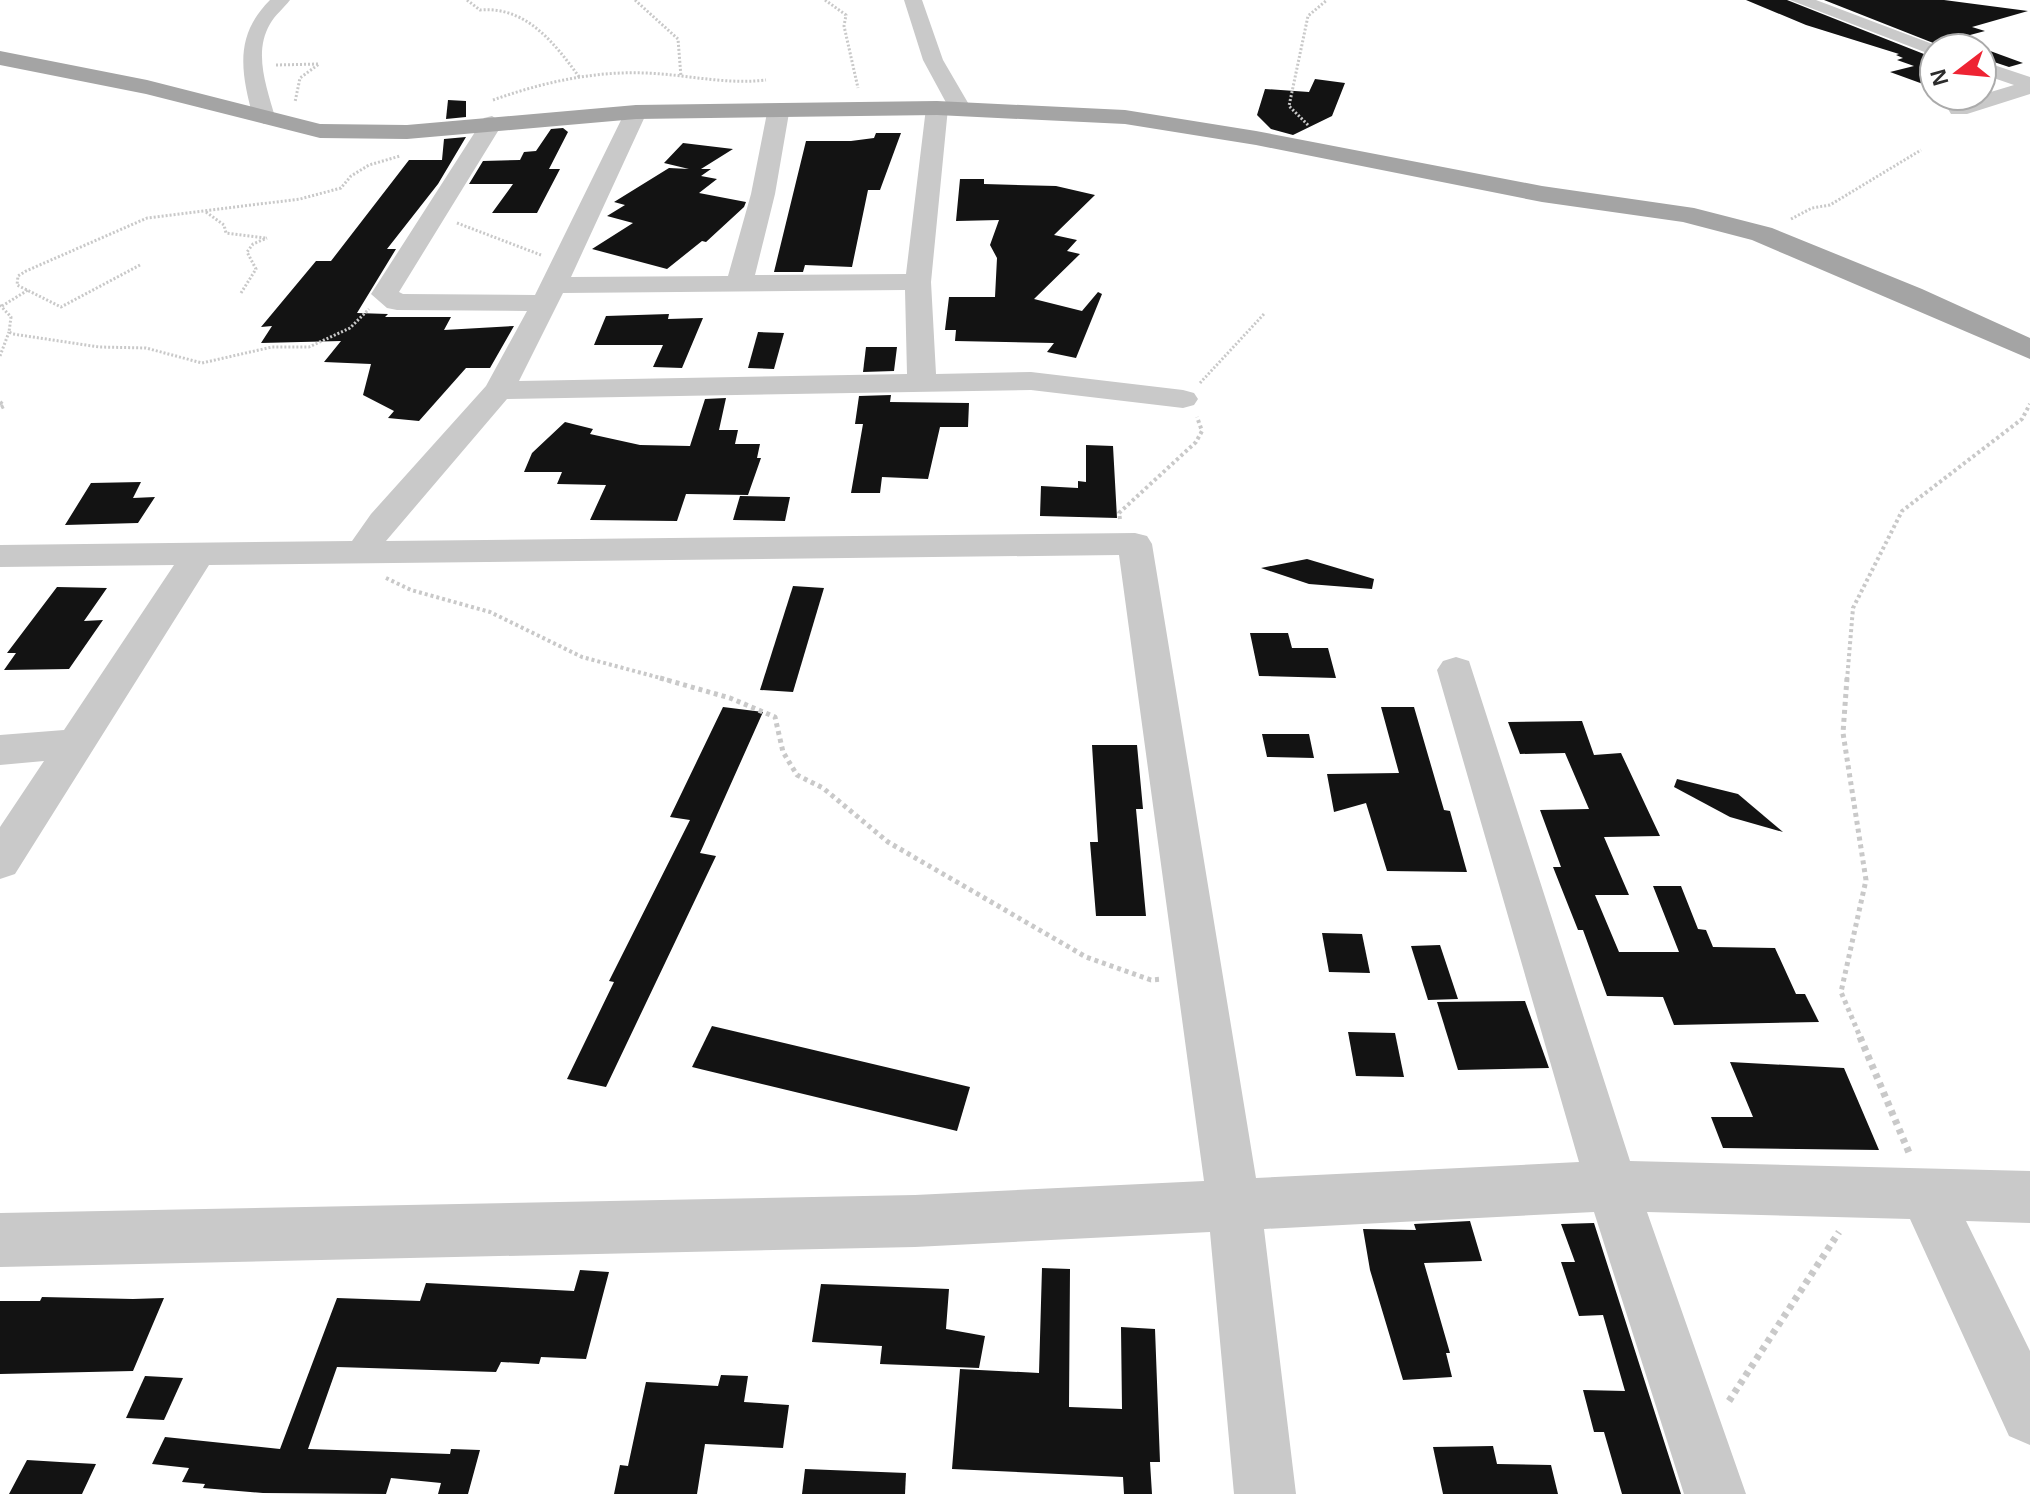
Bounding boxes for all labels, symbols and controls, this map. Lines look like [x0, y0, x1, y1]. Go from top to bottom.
north arrow [1918, 32, 1998, 112]
text: N [1925, 66, 1953, 88]

